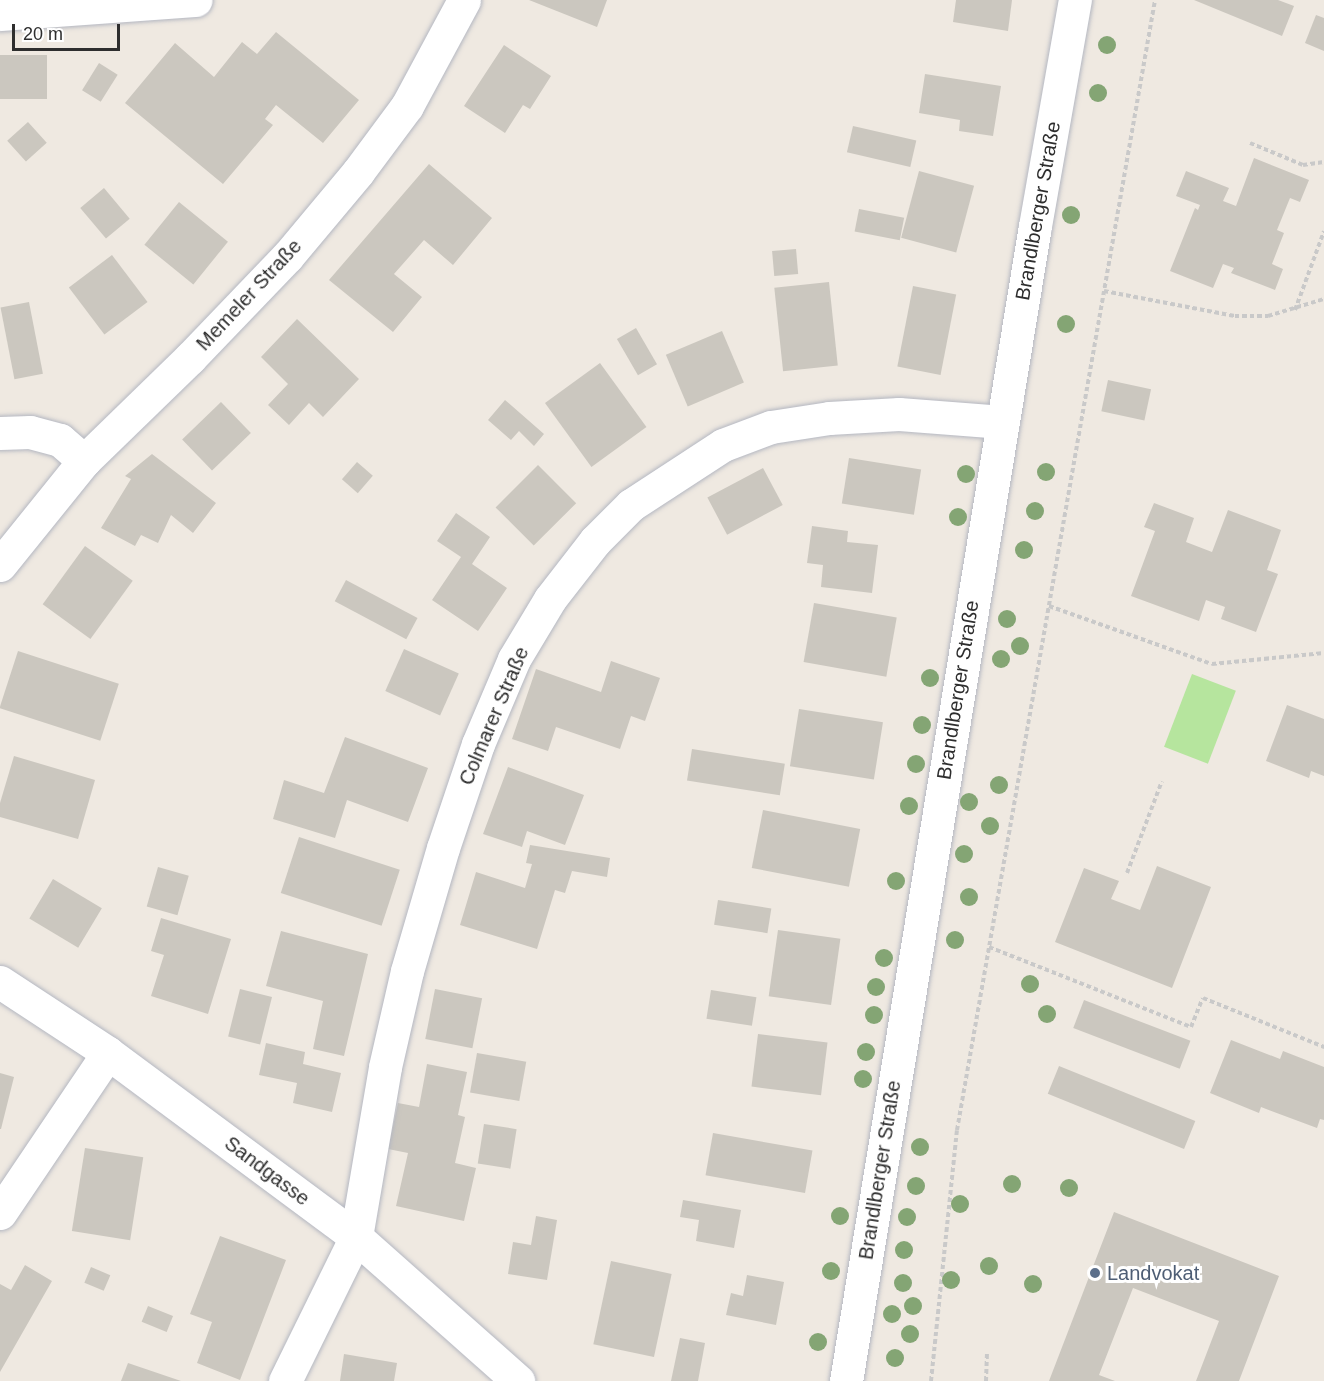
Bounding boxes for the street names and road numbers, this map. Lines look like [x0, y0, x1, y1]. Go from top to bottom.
street label: Brandlberger Straße [1010, 120, 1066, 302]
street label: Memeler Straße [191, 234, 307, 356]
street label: Brandlberger Straße [932, 599, 984, 781]
street label: Colmarer Straße [454, 643, 534, 789]
street label: Brandlberger Straße [854, 1079, 906, 1261]
street label: Sandgasse [220, 1131, 314, 1211]

